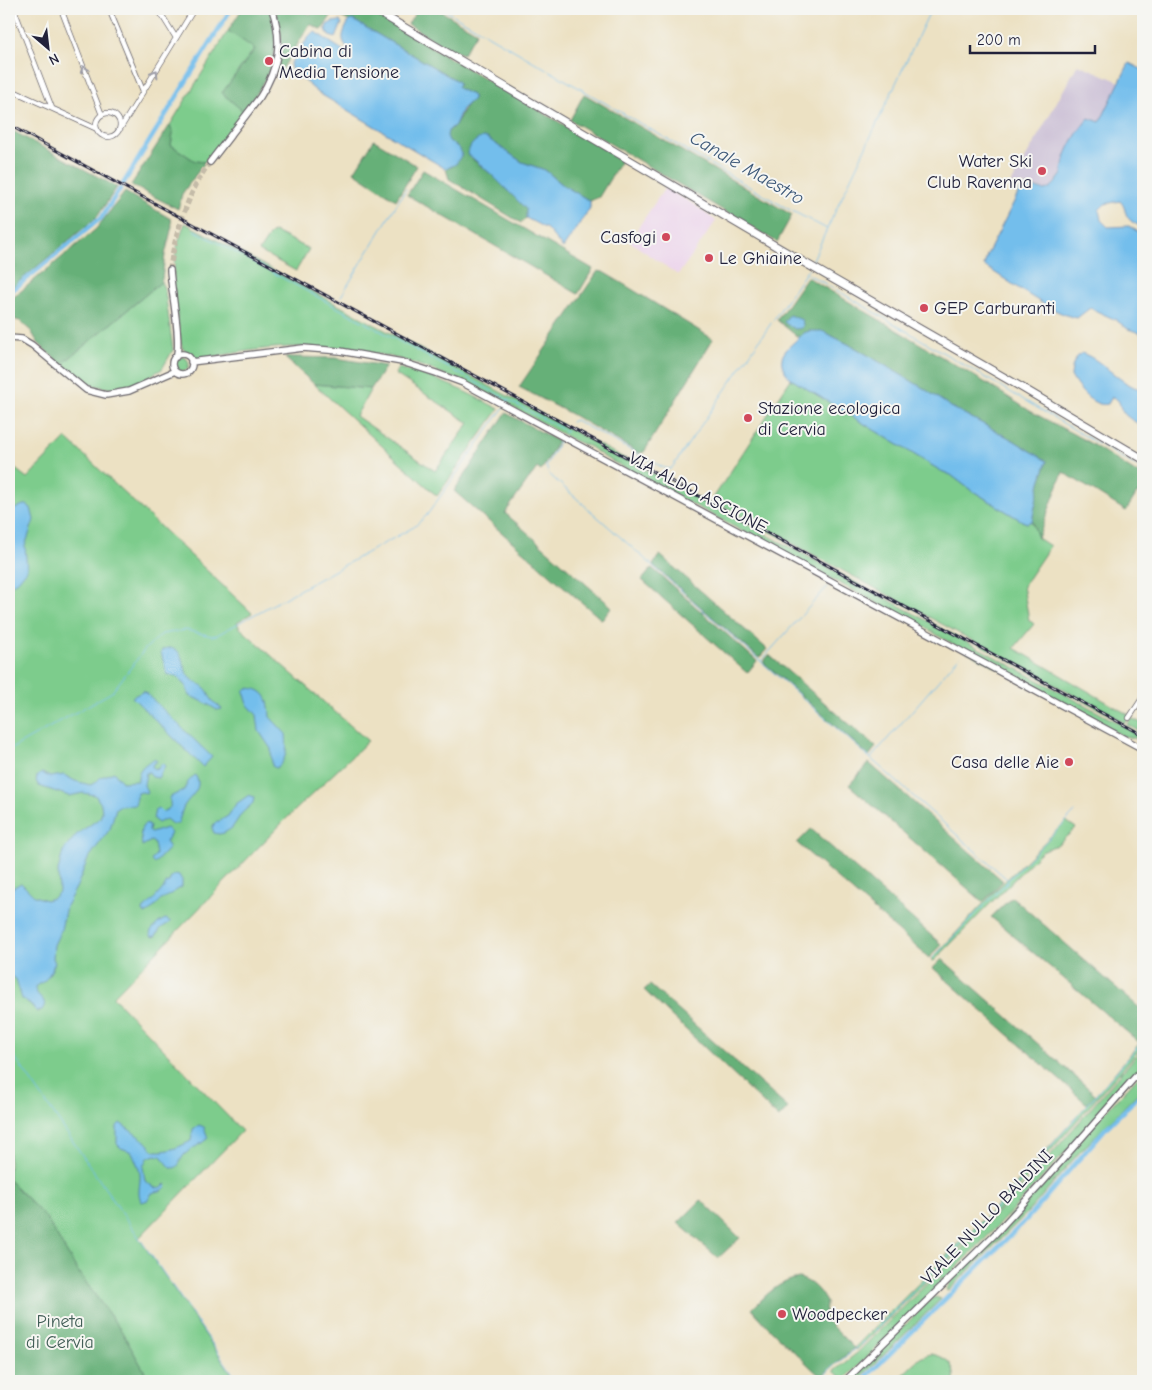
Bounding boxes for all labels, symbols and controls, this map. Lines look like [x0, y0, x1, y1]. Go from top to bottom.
north arrow [22, 22, 72, 72]
scale bar [970, 22, 1094, 54]
text: 200 m [977, 31, 1021, 49]
place label: Cabina di Media Tensione [279, 41, 399, 83]
text: N [46, 49, 62, 69]
marker: Cabina di Media Tensione [263, 55, 275, 67]
one-way arrow [80, 66, 90, 74]
one-way arrow [148, 69, 158, 78]
water label: Canale Maestro [686, 126, 808, 210]
place label: Water Ski Club Ravenna [927, 151, 1032, 193]
marker: Water Ski Club Ravenna [1036, 165, 1048, 177]
place label: Casfogi [600, 227, 656, 248]
marker: Casfogi [660, 231, 672, 243]
place label: Le Ghiaine [719, 248, 802, 269]
marker: Le Ghiaine [703, 252, 715, 264]
place label: GEP Carburanti [934, 298, 1055, 319]
marker: GEP Carburanti [918, 302, 930, 314]
place label: Stazione ecologica di Cervia [758, 398, 901, 440]
marker: Stazione ecologica di Cervia [742, 412, 754, 424]
street label: VIA ALDO ASCIONE [625, 448, 771, 538]
place label: Casa delle Aie [951, 752, 1059, 773]
marker: Casa delle Aie [1063, 756, 1075, 768]
street label: VIALE NULLO BALDINI [917, 1145, 1057, 1289]
place label: Woodpecker [792, 1304, 888, 1325]
marker: Woodpecker [776, 1308, 788, 1320]
park label: Pineta di Cervia [26, 1311, 94, 1353]

